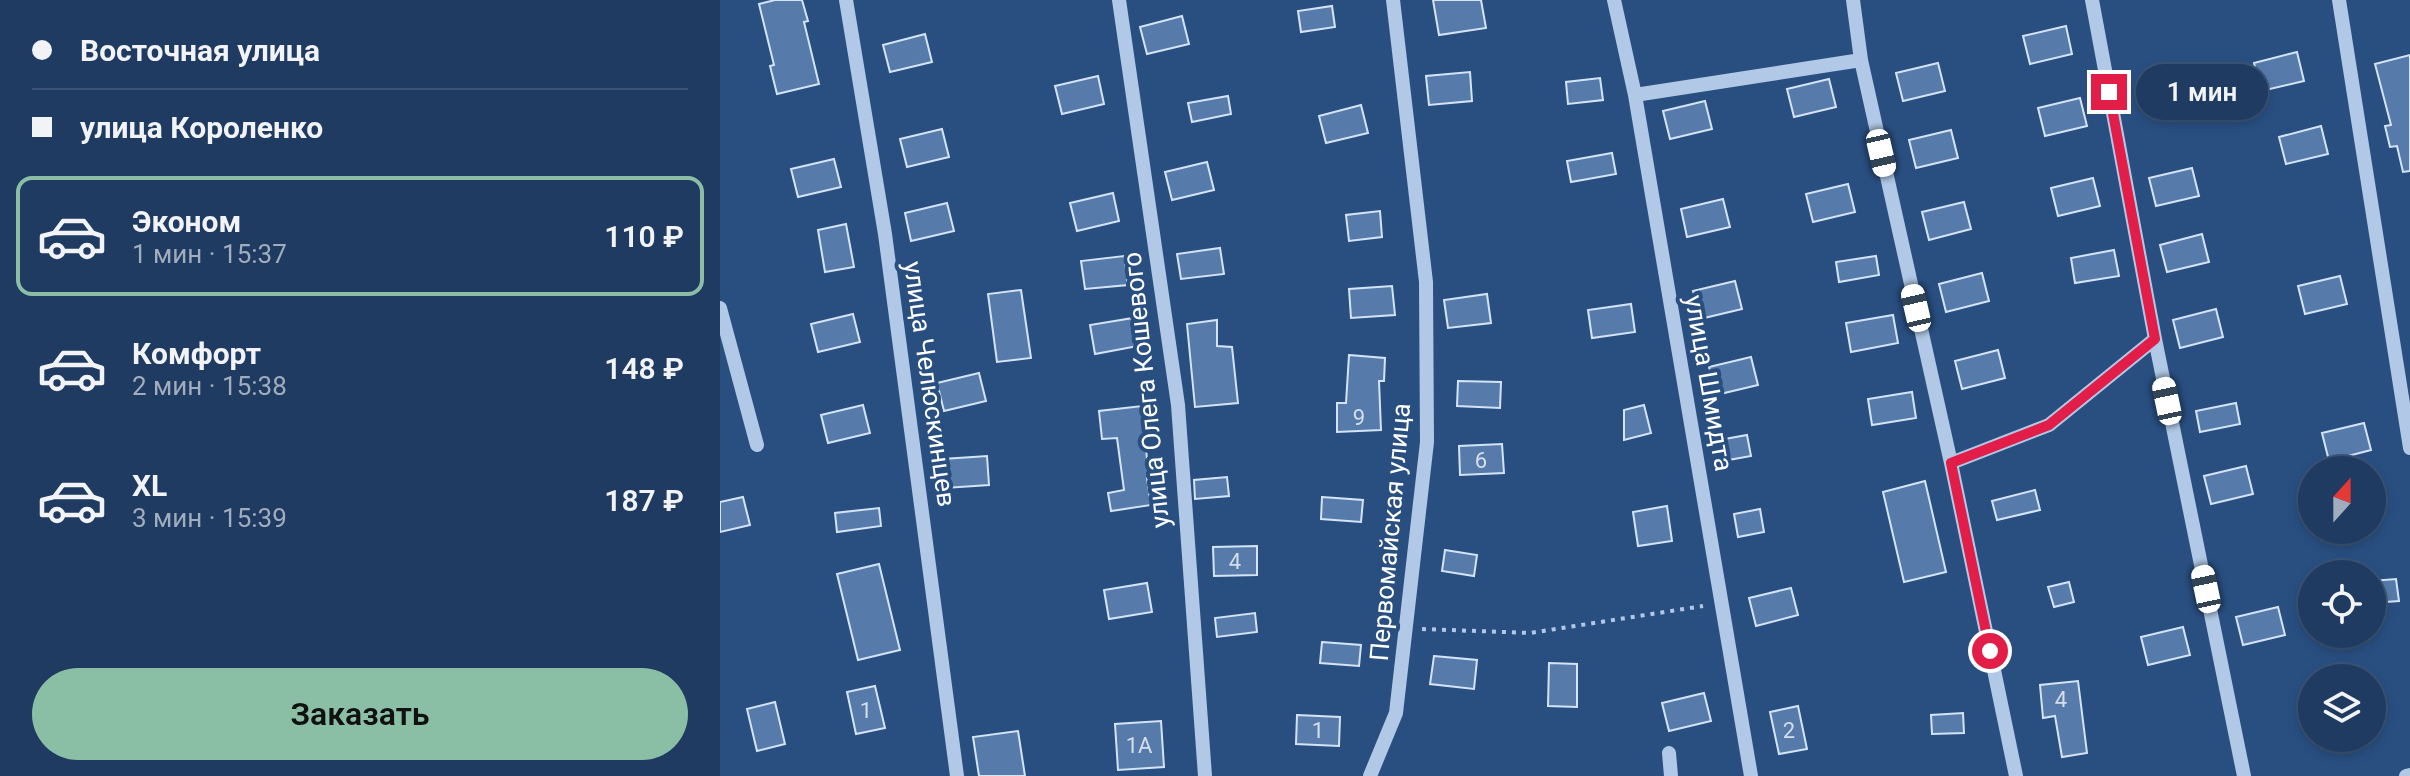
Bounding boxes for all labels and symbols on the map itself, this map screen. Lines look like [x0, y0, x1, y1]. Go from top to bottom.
callout: 1 мин [2137, 64, 2269, 120]
route end [2091, 74, 2127, 110]
car [1864, 127, 1898, 179]
street label: улица Олега Кошевого [1117, 251, 1175, 529]
street label: улица Челюскинцев [898, 259, 962, 509]
car [1899, 282, 1933, 334]
street label: улица Шмидта [1679, 293, 1739, 473]
car [2150, 375, 2184, 427]
street label: Первомайская улица [1364, 402, 1416, 662]
house number: 9 [1353, 405, 1365, 430]
house number: 6 [1475, 448, 1487, 473]
north arrow [2298, 456, 2386, 544]
house number: 4 [1229, 549, 1241, 574]
car [2189, 563, 2223, 615]
route start [1972, 633, 2008, 669]
house number: 4 [2055, 687, 2067, 712]
house number: 1 [860, 698, 872, 723]
house number: 1 [1312, 718, 1324, 743]
house number: 2 [1783, 718, 1795, 743]
house number: 1А [1126, 733, 1153, 758]

